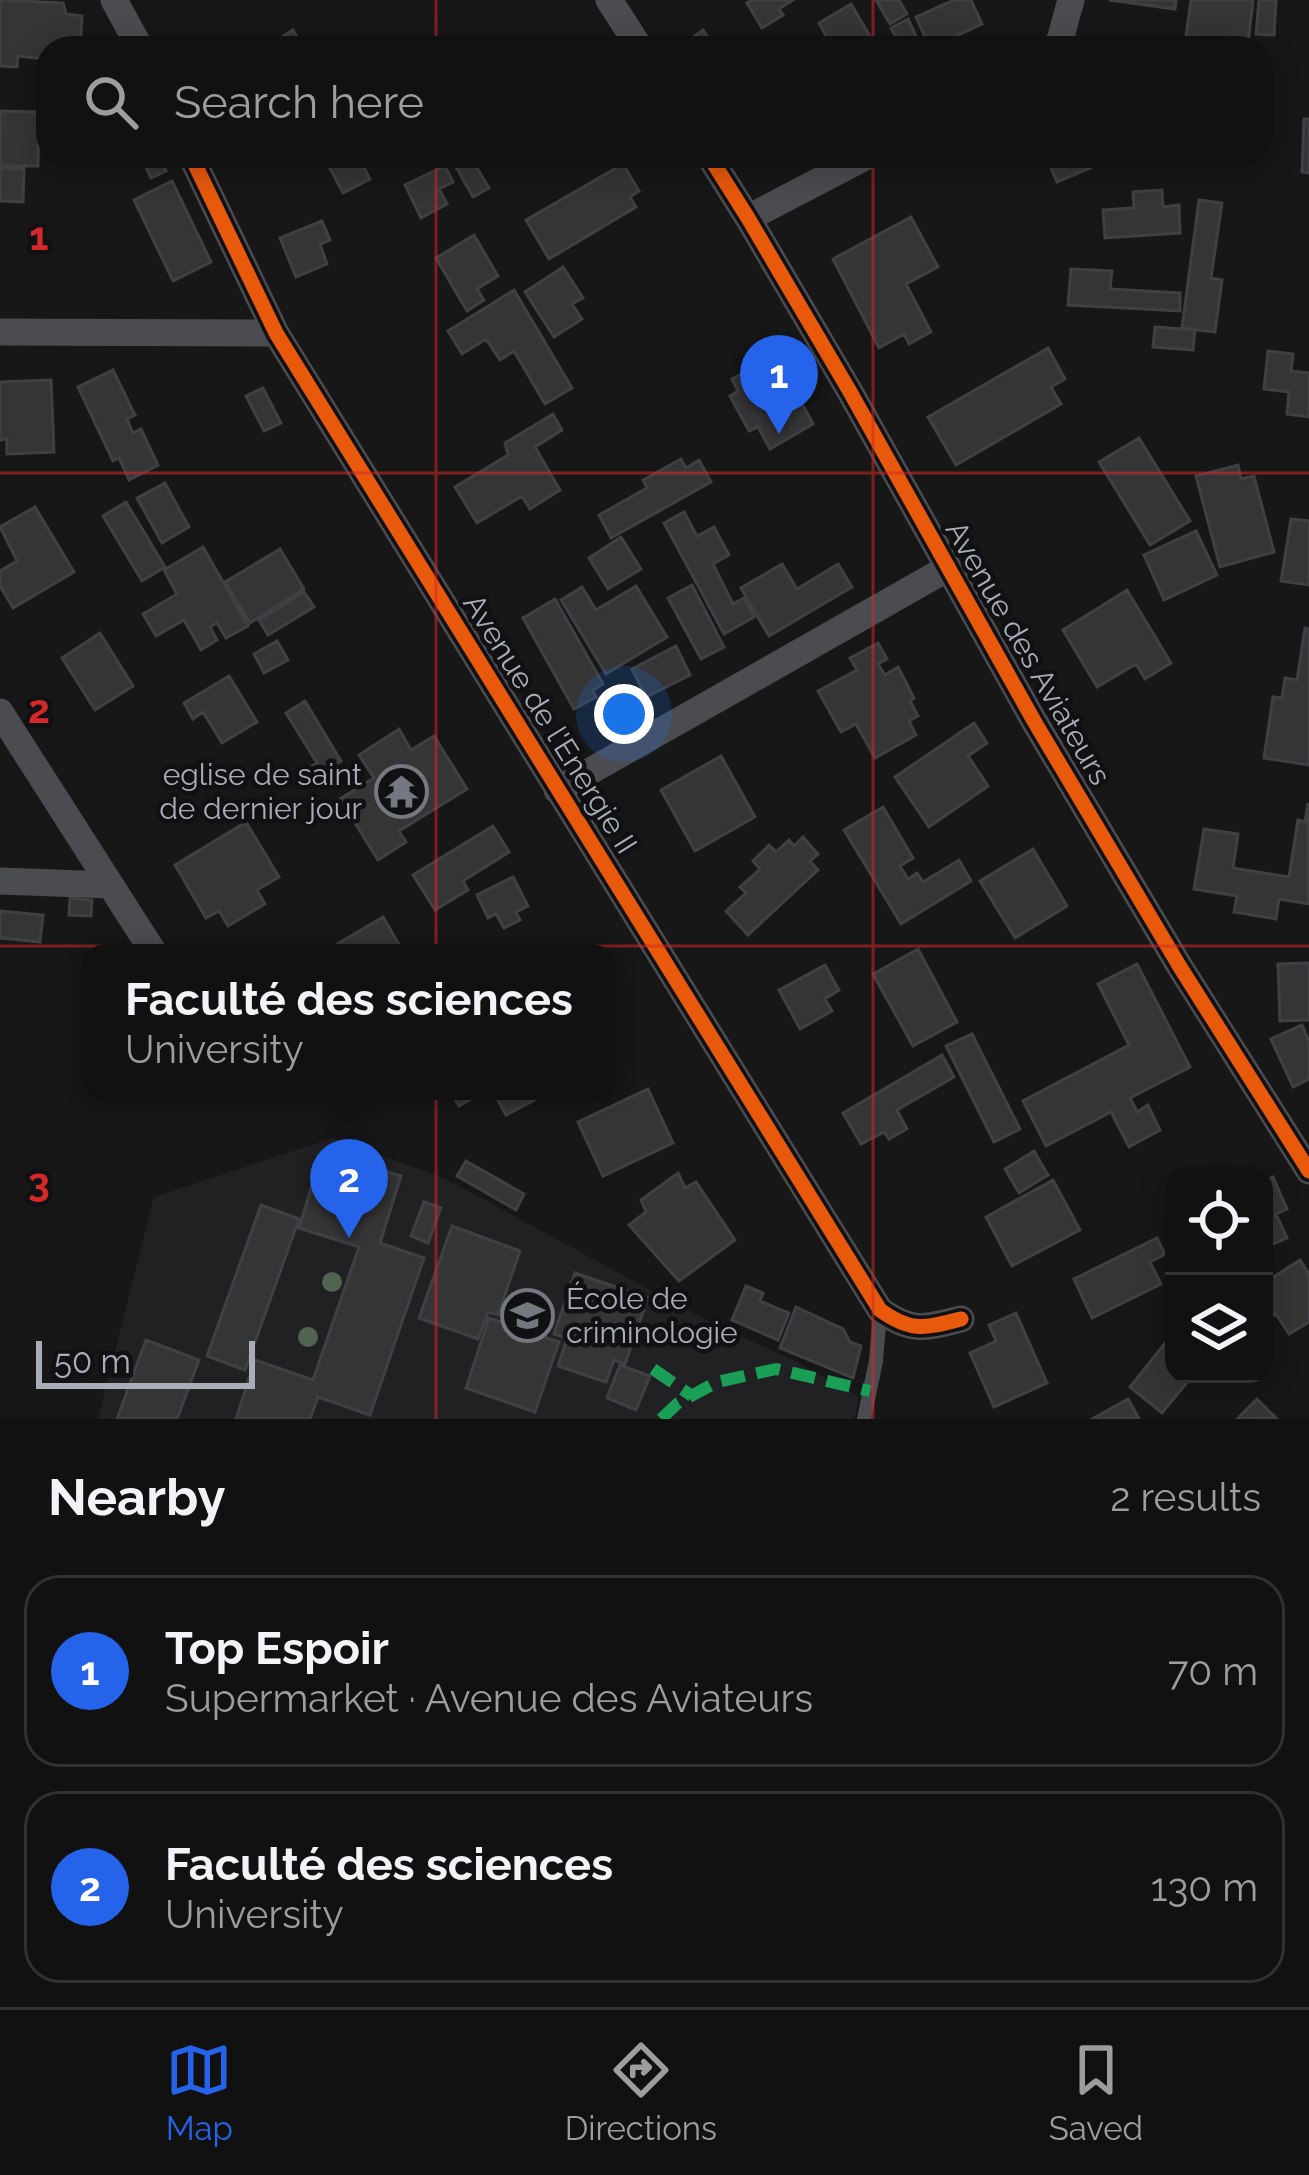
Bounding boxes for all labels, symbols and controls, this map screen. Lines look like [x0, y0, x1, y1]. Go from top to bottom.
search box [36, 36, 1273, 168]
icon: search [78, 69, 144, 135]
text: Search here [174, 76, 424, 129]
text: 1 [29, 213, 49, 259]
pin: 1 [740, 335, 818, 434]
street label: Avenue des Aviateurs [939, 515, 1118, 791]
street label: Avenue de l'Energie II [456, 588, 644, 860]
your location [594, 684, 654, 744]
text: 2 [28, 686, 50, 732]
place label: eglise de saint de dernier jour [159, 757, 362, 826]
temple icon: eglise de saint de dernier jour [373, 764, 429, 820]
popup [82, 944, 616, 1100]
text: Faculté des sciences [125, 973, 573, 1026]
text: University [125, 1026, 304, 1072]
pin: 2 [310, 1139, 388, 1238]
text: 3 [28, 1159, 50, 1205]
map controls [1165, 1167, 1273, 1383]
button: locate [1165, 1167, 1273, 1275]
button: layers [1165, 1275, 1273, 1383]
place label: École de criminologie [566, 1281, 738, 1350]
school or university icon: École de criminologie [499, 1288, 555, 1344]
scale bar [36, 1335, 255, 1388]
text: 50 m [54, 1342, 131, 1381]
text: Nearby [48, 1467, 225, 1527]
text: 2 results [1110, 1474, 1261, 1520]
text: Top Espoir [165, 1622, 389, 1675]
text: 1 [80, 1648, 100, 1694]
text: 70 m [1168, 1648, 1258, 1694]
text: Supermarket · Avenue des Aviateurs [165, 1675, 813, 1721]
text: Faculté des sciences [165, 1838, 613, 1891]
text: 2 [79, 1864, 101, 1910]
text: 130 m [1151, 1864, 1258, 1910]
text: University [165, 1891, 344, 1937]
tab: Map [166, 2037, 233, 2148]
tab: Directions [565, 2037, 717, 2148]
tab: Saved [1049, 2037, 1143, 2148]

